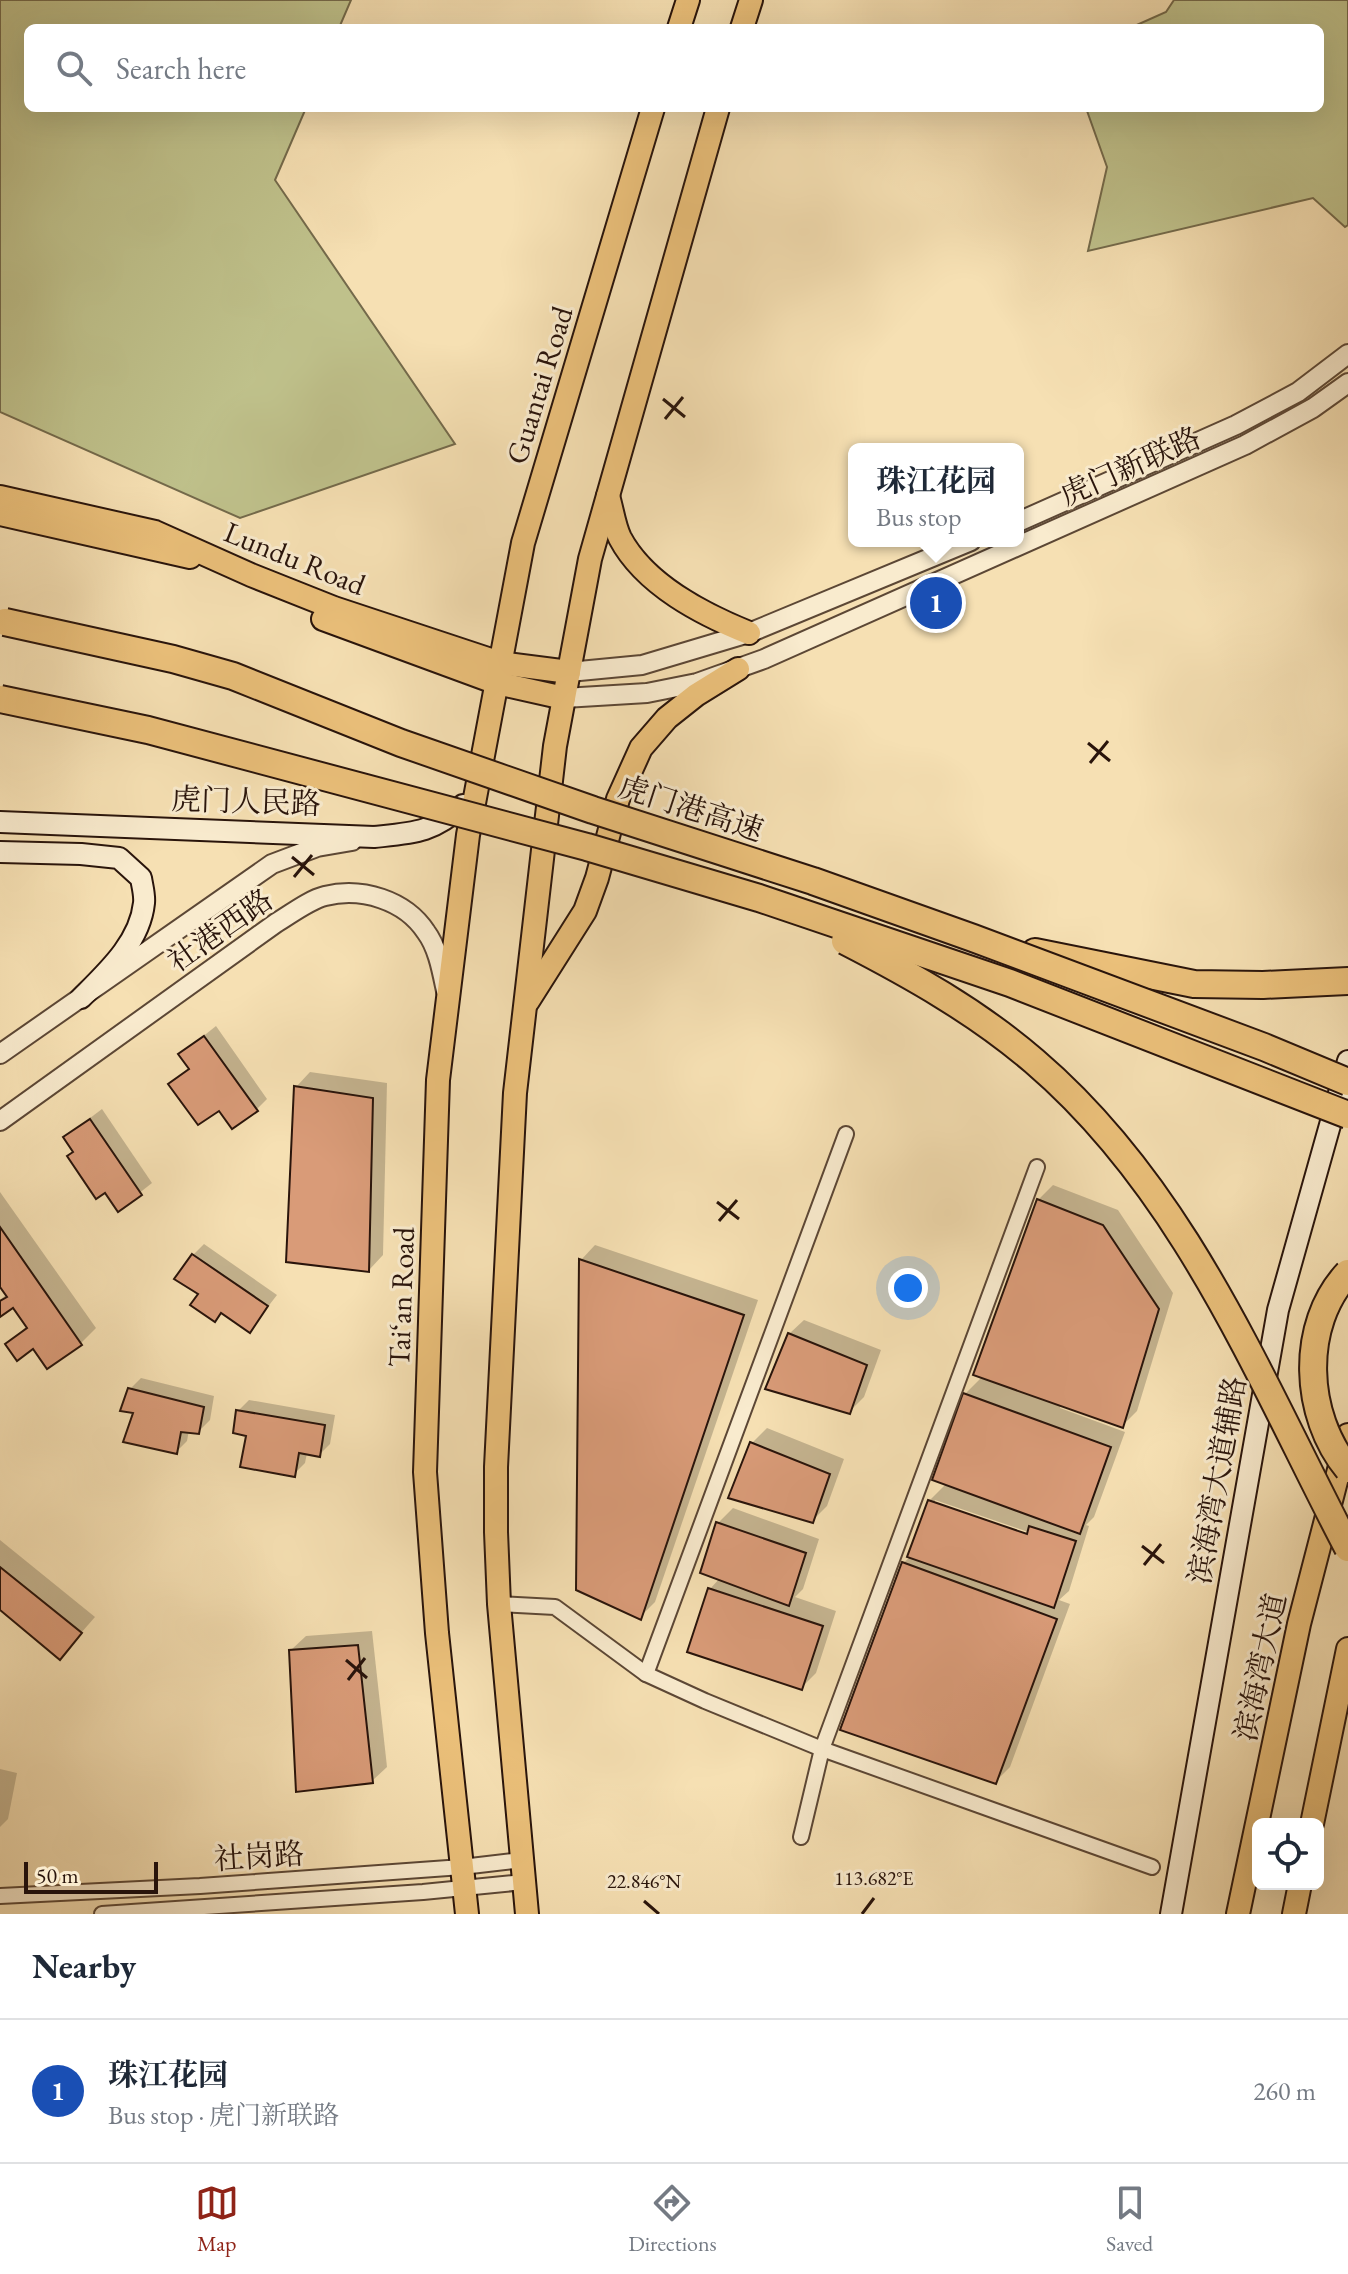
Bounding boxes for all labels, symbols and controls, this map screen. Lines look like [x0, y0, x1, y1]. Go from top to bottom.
search box [24, 24, 1324, 112]
icon: search [52, 46, 96, 90]
text: Search here [116, 49, 246, 88]
street label: Guantai Road [497, 301, 582, 469]
street label: 虎门新联路 [1054, 418, 1206, 514]
popup [848, 443, 1024, 547]
text: 珠江花园 [876, 461, 996, 500]
text: Bus stop [876, 500, 962, 534]
street label: Lundu Road [219, 512, 372, 604]
pin: 1 [910, 573, 962, 633]
street label: 虎门港高速 [614, 766, 768, 850]
street label: 虎门人民路 [170, 779, 322, 823]
street label: 社港西路 [160, 880, 280, 980]
street label: Tai‘an Road [379, 1225, 423, 1368]
your location [888, 1268, 928, 1308]
street label: 滨海湾大道辅路 [1180, 1373, 1254, 1587]
street label: 滨海湾大道 [1225, 1590, 1295, 1744]
map controls [1252, 1818, 1324, 1890]
button: locate [1252, 1818, 1324, 1890]
street label: 社岗路 [213, 1833, 305, 1879]
scale bar [24, 1858, 158, 1894]
text: 50 m [36, 1861, 79, 1890]
text: 113.682°E [834, 1865, 914, 1891]
text: 22.846°N [607, 1868, 681, 1894]
text: Nearby [32, 1944, 136, 1988]
text: 珠江花园 [108, 2055, 228, 2094]
text: 1 [51, 2074, 65, 2108]
text: 260 m [1253, 2074, 1316, 2108]
text: Bus stop · 虎门新联路 [108, 2098, 339, 2132]
tab: Map [195, 2181, 239, 2258]
tab: Directions [628, 2181, 717, 2258]
tab: Saved [1106, 2181, 1153, 2258]

